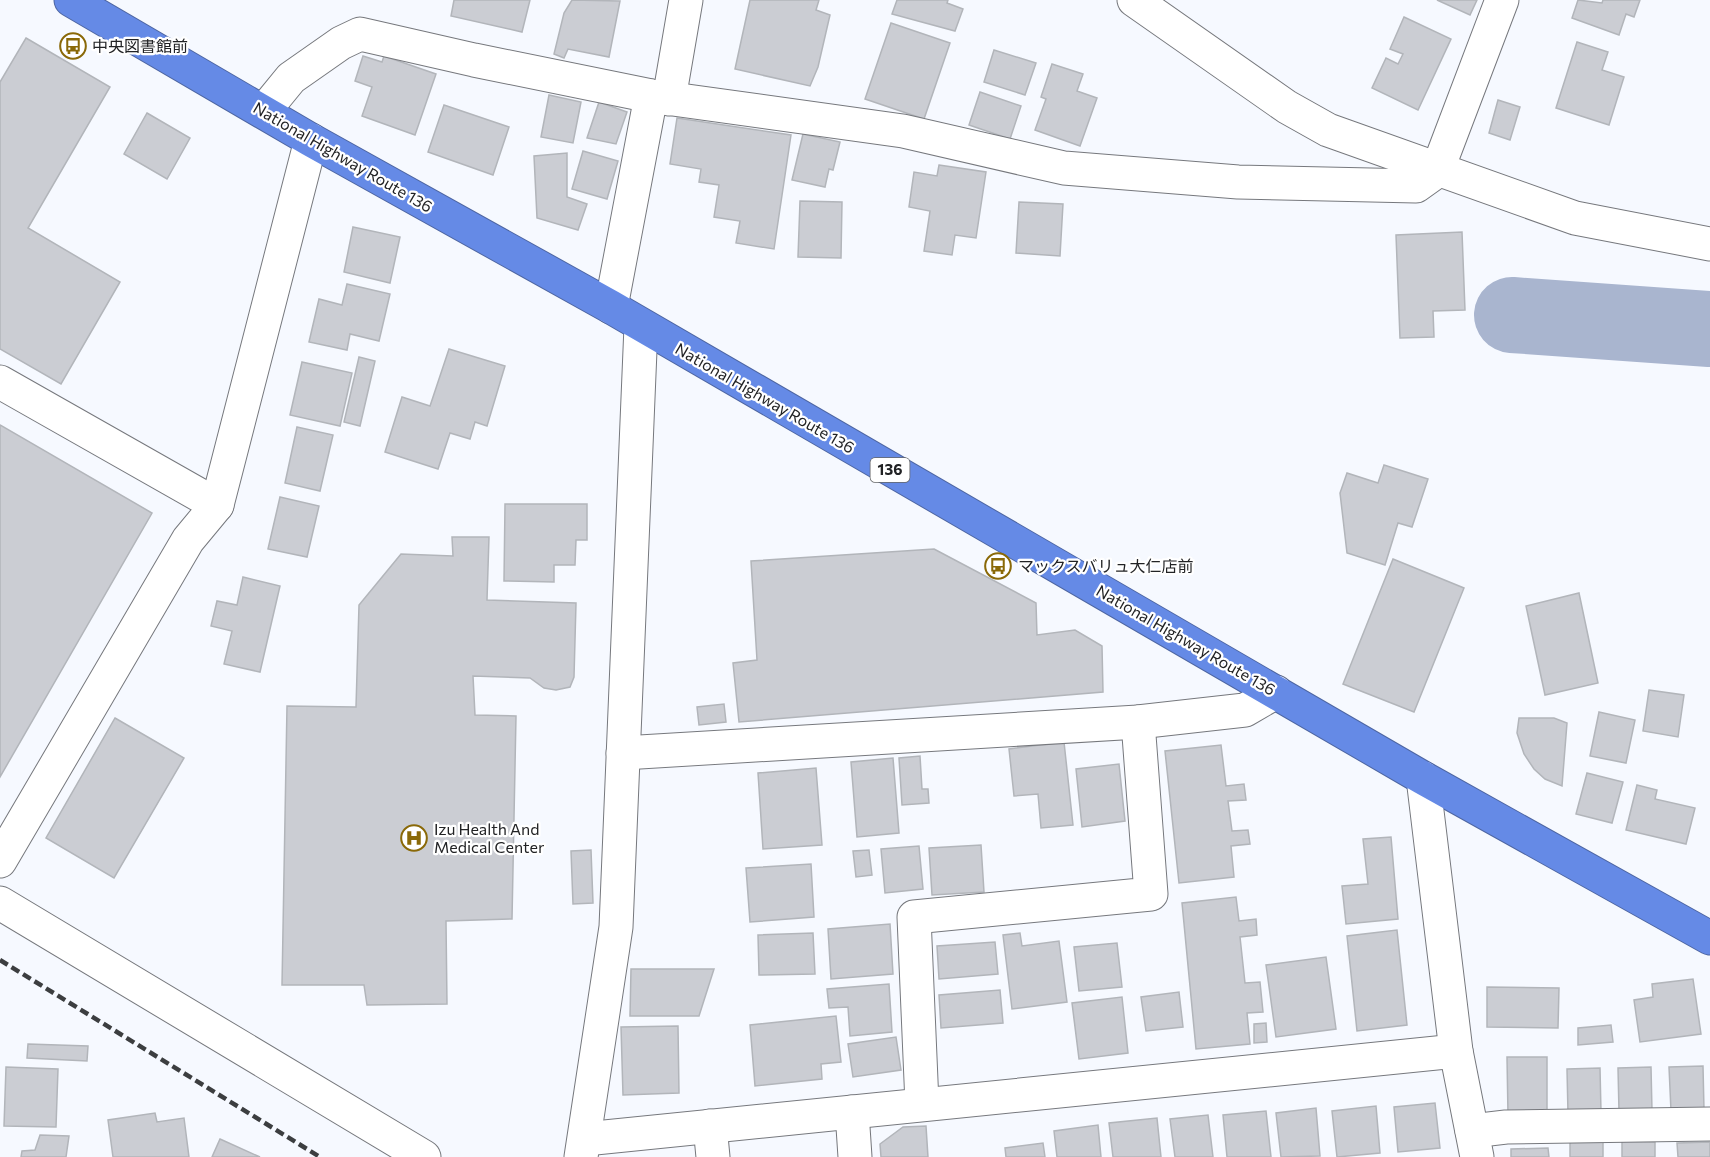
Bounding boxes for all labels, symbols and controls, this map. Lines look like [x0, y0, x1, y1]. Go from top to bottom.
bus stop icon: 中央図書館前 [58, 31, 88, 61]
place label: 中央図書館前 [92, 36, 188, 55]
street label: National Highway Route 136 [250, 97, 436, 216]
street label: National Highway Route 136 [672, 338, 858, 457]
road number: 136 [870, 458, 910, 482]
bus stop icon: マックスバリュ大仁店前 [983, 551, 1013, 581]
place label: マックスバリュ大仁店前 [1018, 556, 1194, 575]
street label: National Highway Route 136 [1093, 580, 1279, 699]
place label: Izu Health And Medical Center [434, 819, 545, 856]
hospital icon: Izu Health And Medical Center [399, 823, 429, 853]

